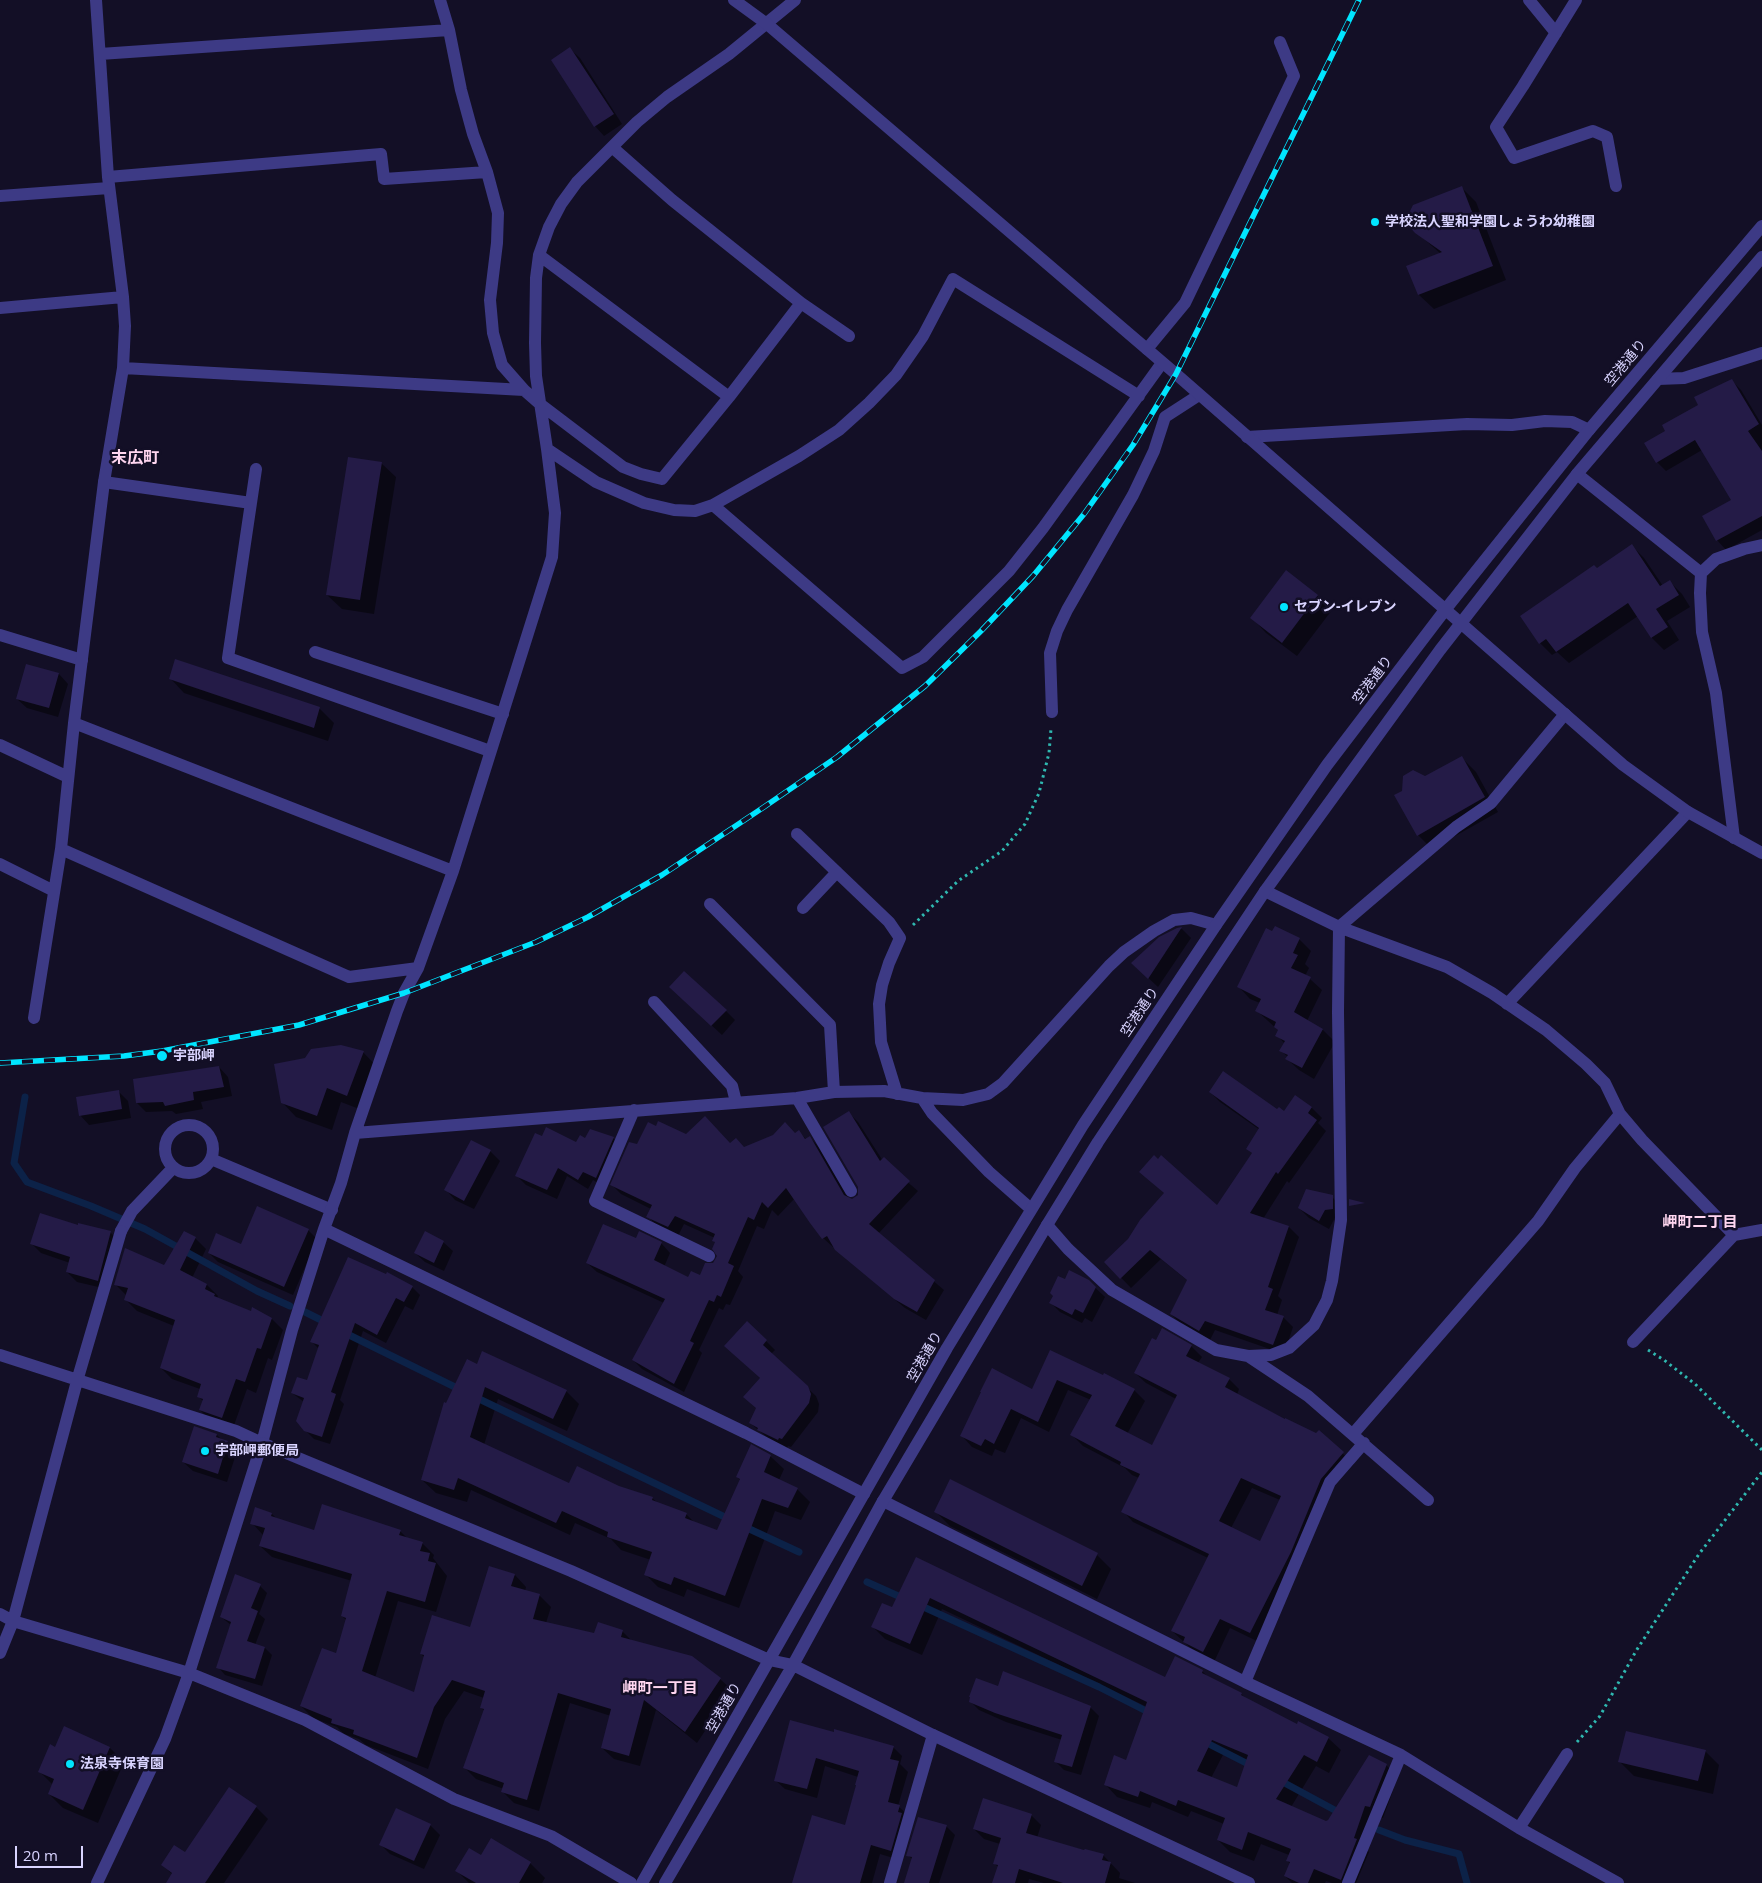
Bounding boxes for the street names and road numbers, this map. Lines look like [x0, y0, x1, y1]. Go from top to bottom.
street label: 空港通り [1602, 336, 1650, 390]
street label: 空港通り [1349, 653, 1397, 707]
street label: 空港通り [1117, 984, 1163, 1040]
street label: 空港通り [904, 1329, 946, 1385]
street label: 空港通り [703, 1680, 745, 1736]

